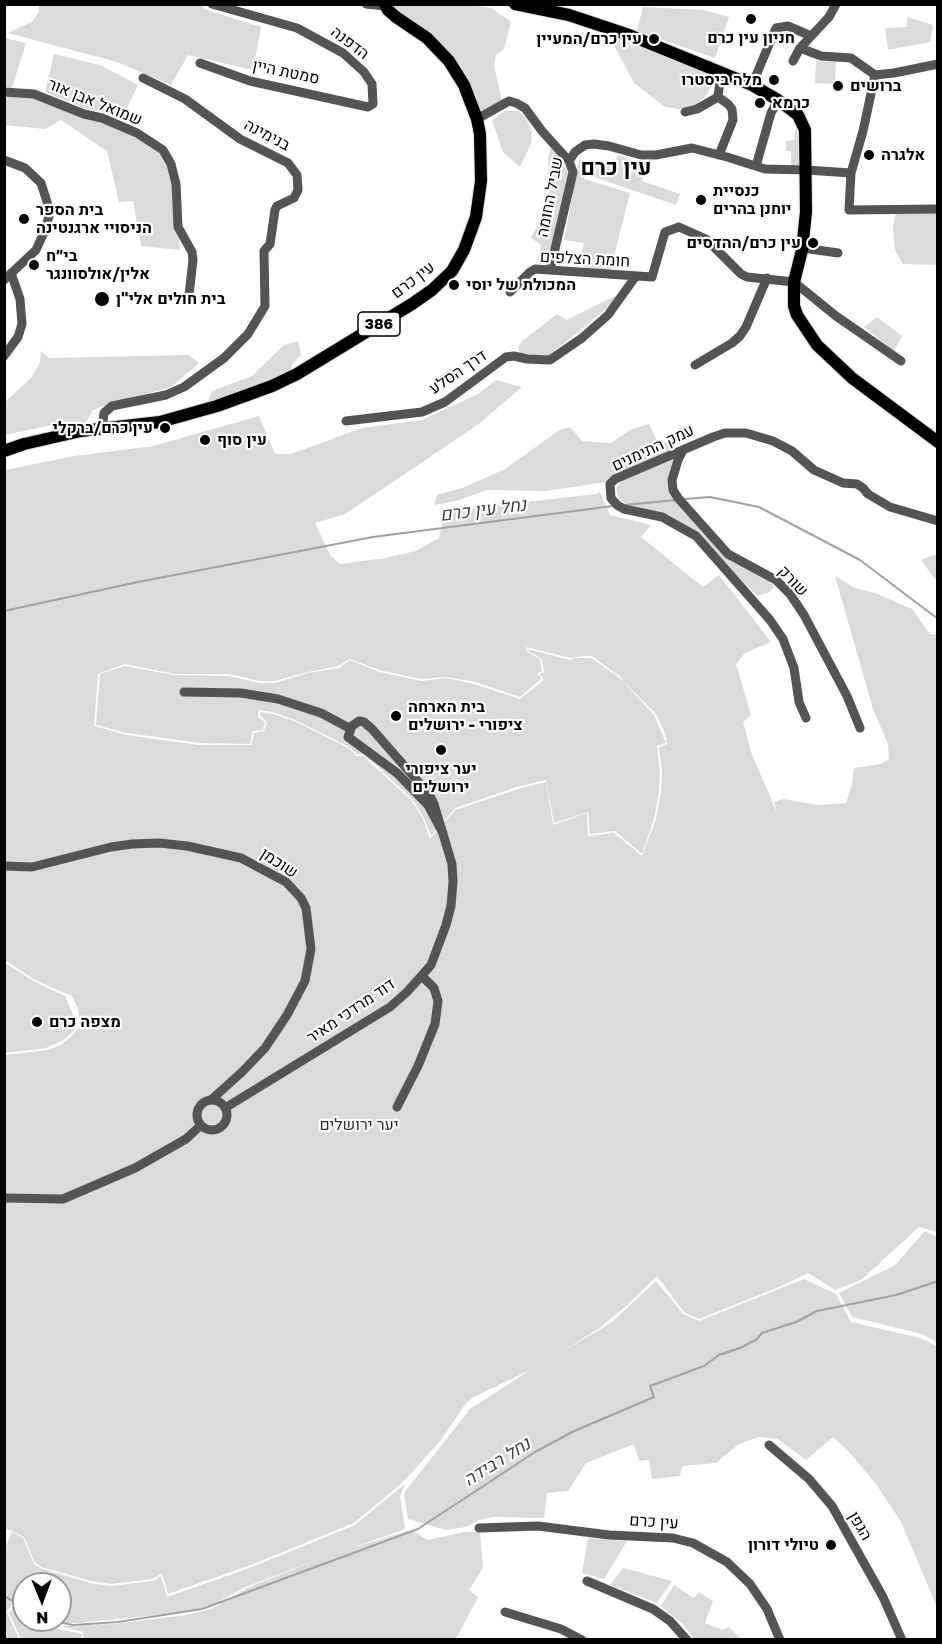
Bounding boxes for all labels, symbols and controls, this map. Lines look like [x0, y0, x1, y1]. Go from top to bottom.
marker: חניון עין כרם [744, 12, 758, 26]
street label: הדפנה [327, 22, 373, 64]
place label: חניון עין כרם [707, 28, 795, 48]
place label: עין כרם/המעיין [536, 29, 642, 49]
marker: עין כרם/המעיין [647, 32, 661, 46]
street label: סמטת היין [251, 56, 321, 88]
place label: מלה ביסטרו [681, 70, 762, 90]
marker: מלה ביסטרו [767, 73, 781, 87]
street label: שמואל אבן אור [45, 74, 145, 130]
place label: ברושים [850, 76, 901, 96]
marker: ברושים [831, 79, 845, 93]
place label: כרמא [772, 93, 810, 113]
marker: כרמא [753, 96, 767, 110]
street label: בנימינה [241, 115, 293, 155]
place label: אלגרה [881, 145, 925, 165]
marker: אלגרה [862, 148, 876, 162]
street label: שביל החומה [533, 155, 567, 239]
district label: עין כרם [580, 155, 652, 181]
place label: כנסיית יוחנן בהרים [713, 181, 792, 219]
marker: כנסיית יוחנן בהרים [694, 193, 708, 207]
place label: בית הספר הניסויי ארגנטינה [36, 200, 152, 238]
marker: בית הספר הניסויי ארגנטינה [17, 212, 31, 226]
place label: עין כרם/ההדסים [686, 233, 801, 253]
marker: עין כרם/ההדסים [806, 236, 820, 250]
place label: בי״ח אלין/אולסוונגר [46, 246, 150, 284]
street label: חומת הצלפים [540, 247, 630, 271]
street label: עין כרם [388, 257, 438, 303]
marker: בי״ח אלין/אולסוונגר [27, 258, 41, 272]
place label: המכולת של יוסי [466, 275, 576, 295]
marker: המכולת של יוסי [447, 278, 461, 292]
place label: בית חולים אלי"ן [116, 289, 225, 309]
marker: בית חולים אלי"ן [93, 290, 111, 308]
road number: 386 [358, 312, 400, 336]
street label: דרך הסלע [426, 346, 490, 398]
place label: עין כרם/ברקלי [52, 418, 153, 438]
marker: עין כרם/ברקלי [158, 421, 172, 435]
street label: עמק התימנים [609, 421, 697, 475]
place label: עין סוף [217, 430, 267, 450]
marker: עין סוף [198, 433, 212, 447]
water label: נחל עין כרם [439, 494, 527, 526]
street label: שורק [774, 562, 812, 600]
place label: בית הארחה ציפורי - ירושלים [408, 697, 523, 735]
marker: בית הארחה ציפורי - ירושלים [389, 709, 403, 723]
marker: יער ציפורי ירושלים [434, 743, 448, 757]
place label: יער ציפורי ירושלים [405, 759, 477, 797]
street label: שוכמן [257, 844, 301, 882]
street label: דוד מרדכי מאיר [303, 974, 399, 1048]
place label: מצפה כרם [49, 1012, 121, 1032]
marker: מצפה כרם [30, 1015, 44, 1029]
park label: יער ירושלים [319, 1115, 399, 1135]
water label: נחל רבידה [460, 1433, 534, 1491]
street label: הגפן [844, 1508, 876, 1544]
street label: עין כרם [629, 1511, 679, 1533]
place label: טיולי דורון [748, 1535, 819, 1555]
marker: טיולי דורון [824, 1538, 838, 1552]
north arrow [12, 1572, 72, 1632]
text: N [36, 1608, 49, 1628]

